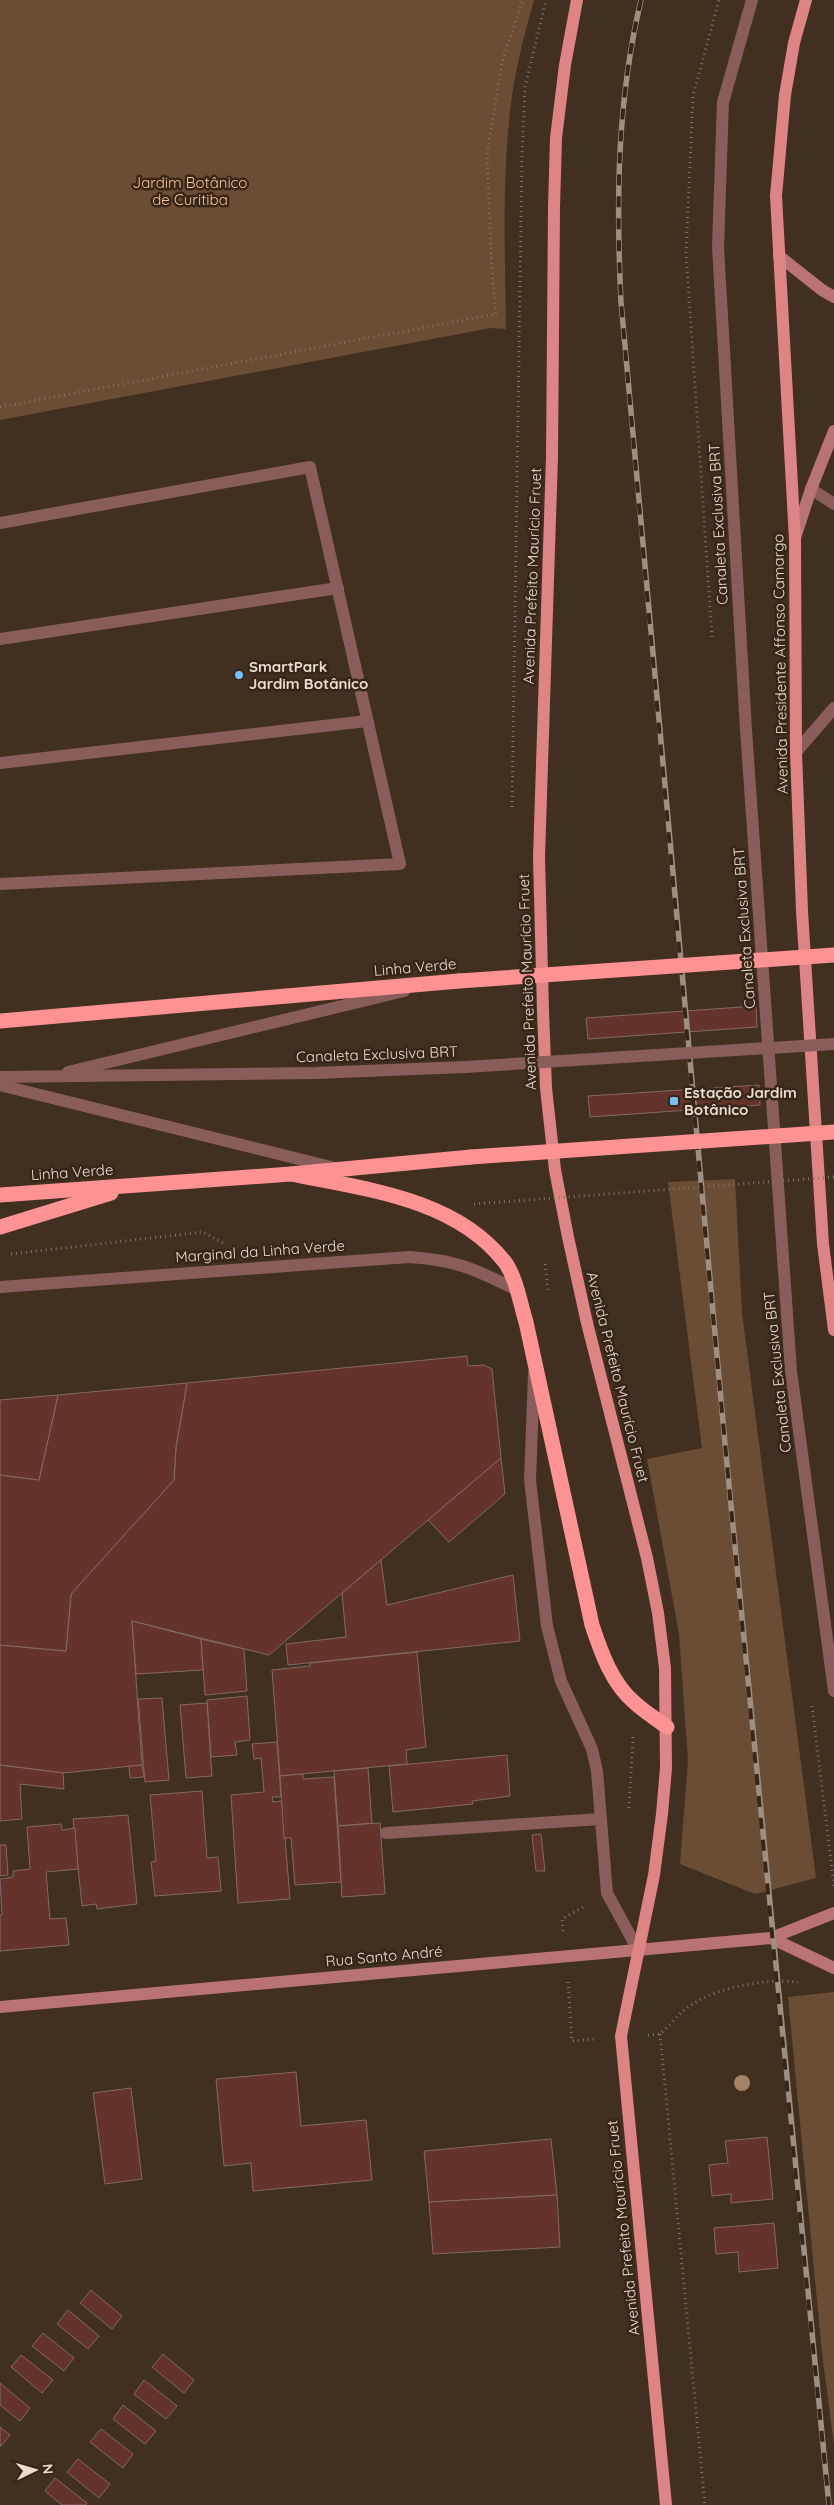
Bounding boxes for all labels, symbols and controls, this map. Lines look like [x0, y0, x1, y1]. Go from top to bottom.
park label: Jardim Botânico de Curitiba [133, 173, 247, 209]
street label: Canaleta Exclusiva BRT [704, 443, 732, 605]
street label: Avenida Prefeito Maurício Fruet [519, 467, 545, 685]
street label: Avenida Presidente Affonso Camargo [768, 534, 792, 794]
place label: SmartPark Jardim Botânico [249, 657, 368, 693]
marker: SmartPark Jardim Botânico [233, 669, 245, 681]
street label: Canaleta Exclusiva BRT [729, 847, 759, 1009]
street label: Avenida Prefeito Maurício Fruet [514, 873, 540, 1091]
street label: Linha Verde [373, 954, 457, 980]
street label: Canaleta Exclusiva BRT [296, 1042, 458, 1066]
place label: Estação Jardim Botânico [684, 1083, 797, 1119]
marker: Estação Jardim Botânico [668, 1095, 680, 1107]
street label: Linha Verde [30, 1160, 114, 1184]
street label: Marginal da Linha Verde [175, 1236, 345, 1266]
street label: Avenida Prefeito Maurício Fruet [583, 1270, 653, 1484]
street label: Canaleta Exclusiva BRT [759, 1290, 795, 1454]
street label: Rua Santo André [325, 1941, 443, 1971]
street label: Avenida Prefeito Maurício Fruet [602, 2119, 644, 2337]
north arrow [10, 2445, 60, 2495]
text: N [39, 2463, 57, 2475]

